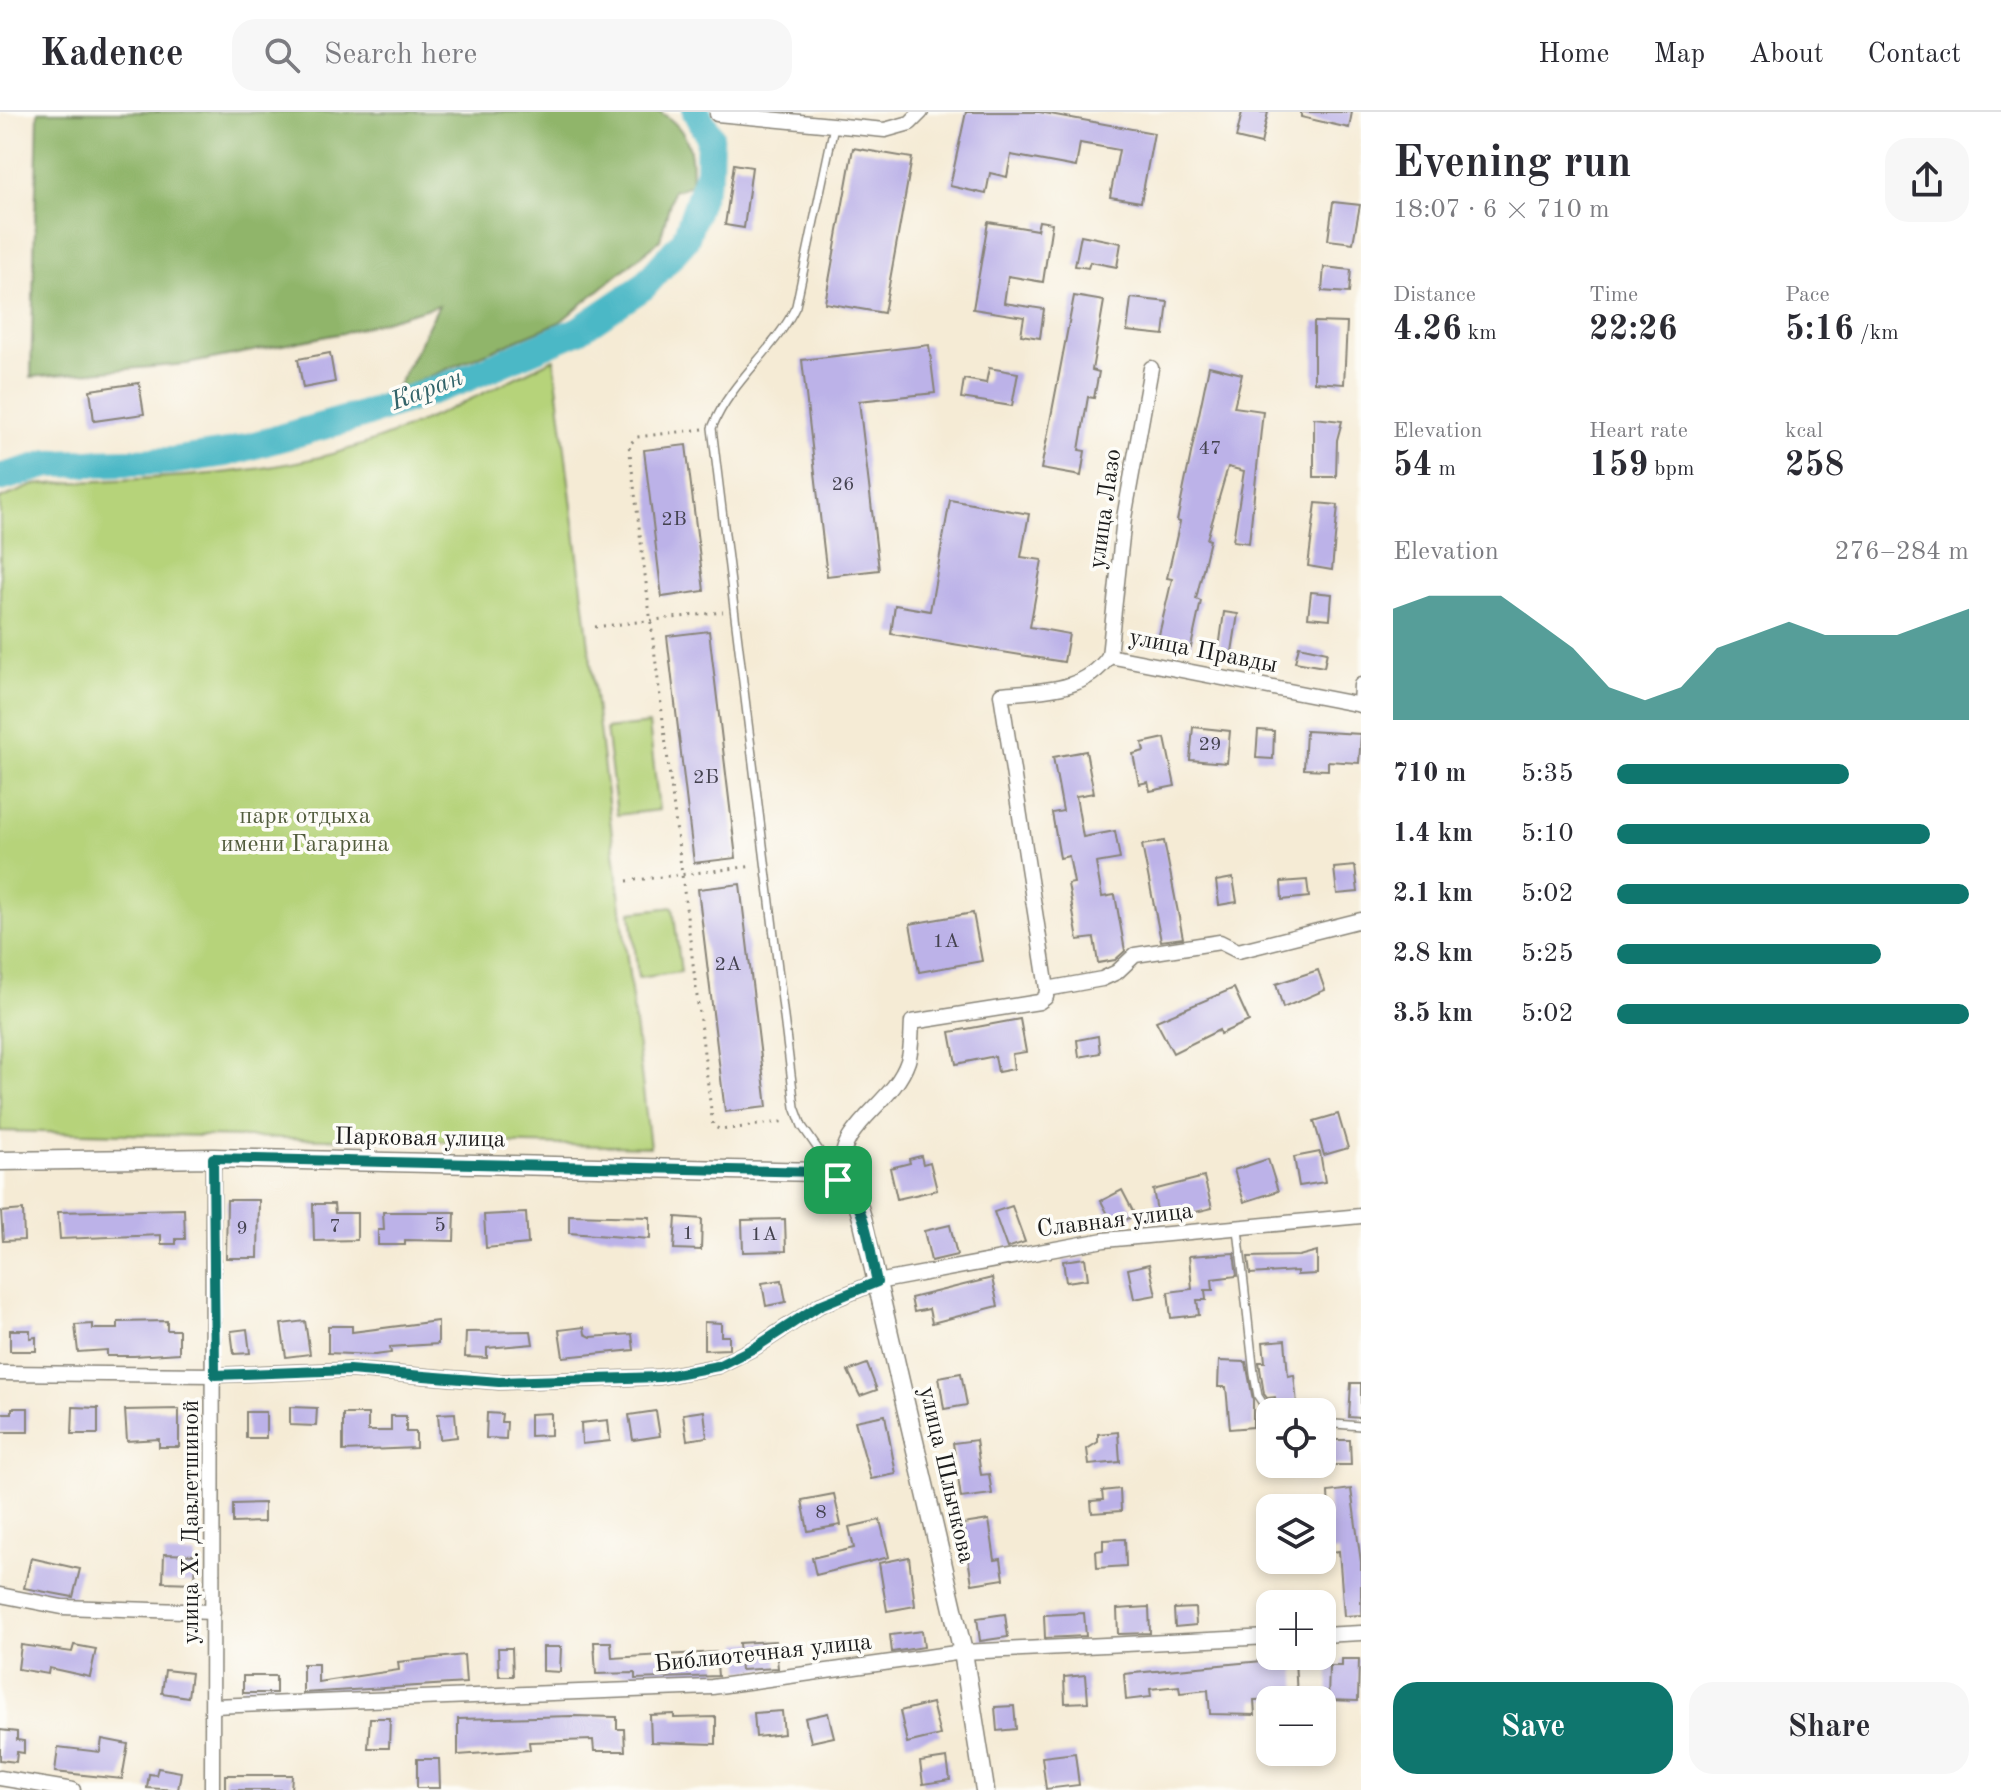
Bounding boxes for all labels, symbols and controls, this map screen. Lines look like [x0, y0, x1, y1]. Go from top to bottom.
search box [232, 19, 792, 91]
icon: search [260, 33, 304, 77]
text: Kadence [40, 36, 184, 74]
text: Search here [324, 40, 477, 70]
text: Home [1538, 41, 1609, 69]
text: Map [1653, 41, 1705, 69]
text: About [1749, 41, 1824, 69]
text: Contact [1868, 41, 1961, 69]
button: share [1885, 138, 1969, 222]
text: Evening run [1393, 142, 1631, 186]
text: 18:07 · 6 × 710 m [1393, 197, 1610, 223]
text: Distance [1393, 284, 1476, 306]
text: Time [1589, 284, 1638, 306]
text: Pace [1785, 284, 1830, 306]
text: 4.26 [1393, 313, 1462, 347]
text: 22:26 [1589, 313, 1677, 347]
text: 5:16 [1785, 313, 1854, 347]
text: km [1462, 322, 1497, 344]
text: /km [1854, 322, 1899, 344]
water label: Каран [386, 364, 467, 416]
text: Elevation [1393, 420, 1483, 442]
text: Heart rate [1589, 420, 1688, 442]
text: kcal [1785, 420, 1823, 442]
house number: 47 [1198, 439, 1222, 459]
street label: улица Лазо [1086, 447, 1126, 571]
text: 54 [1393, 449, 1432, 483]
text: 159 [1589, 449, 1648, 483]
text: 258 [1785, 449, 1844, 483]
text: m [1432, 458, 1456, 480]
text: bpm [1648, 458, 1694, 480]
house number: 26 [831, 475, 855, 495]
house number: 2В [661, 510, 687, 530]
text: Elevation [1393, 539, 1499, 565]
text: 276–284 m [1834, 539, 1969, 565]
street label: улица Правды [1127, 626, 1279, 678]
house number: 29 [1198, 735, 1222, 755]
text: 710 m [1393, 761, 1466, 787]
text: 5:35 [1521, 761, 1574, 787]
house number: 2Б [693, 768, 719, 788]
park label: парк отдыха имени Гагарина [221, 805, 389, 857]
text: 1.4 km [1393, 821, 1473, 847]
text: 5:10 [1521, 821, 1574, 847]
text: 2.1 km [1393, 881, 1473, 907]
text: 5:02 [1521, 881, 1574, 907]
house number: 1А [933, 932, 959, 952]
text: 2.8 km [1393, 941, 1473, 967]
text: 5:25 [1521, 941, 1574, 967]
house number: 2А [715, 955, 741, 975]
text: 3.5 km [1393, 1001, 1473, 1027]
text: 5:02 [1521, 1001, 1574, 1027]
street label: Парковая улица [334, 1126, 506, 1152]
pin [804, 1146, 872, 1214]
icon: arrive [816, 1158, 860, 1202]
street label: Славная улица [1036, 1199, 1195, 1242]
house number: 5 [434, 1216, 446, 1236]
house number: 7 [329, 1217, 341, 1237]
house number: 9 [236, 1219, 248, 1239]
house number: 1 [682, 1224, 694, 1244]
house number: 1А [751, 1225, 777, 1245]
street label: улица Шлычкова [914, 1384, 978, 1566]
map controls [1256, 1398, 1336, 1766]
button: locate [1256, 1398, 1336, 1478]
street label: улица Х. Давлетшиной [180, 1400, 204, 1644]
button: layers [1256, 1494, 1336, 1574]
house number: 8 [815, 1503, 827, 1523]
button: + [1256, 1590, 1336, 1670]
street label: Библиотечная улица [653, 1631, 873, 1677]
button: Save [1393, 1682, 1673, 1774]
button: Share [1689, 1682, 1969, 1774]
button: − [1256, 1686, 1336, 1766]

